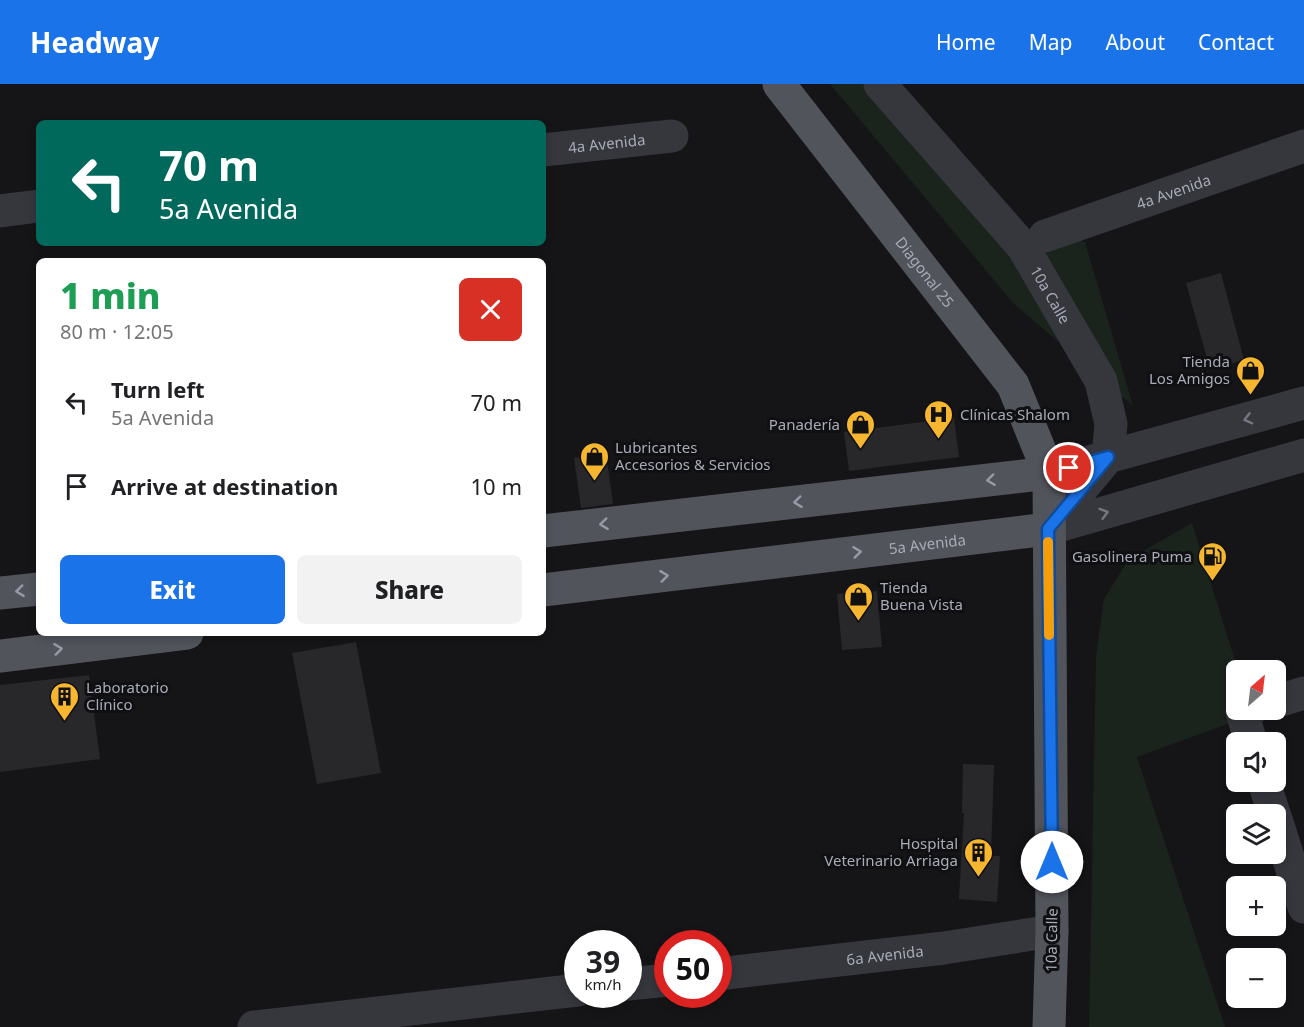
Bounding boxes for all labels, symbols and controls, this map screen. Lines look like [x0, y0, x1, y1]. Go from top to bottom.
text: Headway [30, 23, 159, 61]
text: Home [936, 28, 996, 56]
text: Map [1029, 28, 1072, 56]
text: About [1105, 28, 1165, 56]
text: Contact [1198, 28, 1274, 56]
street label: 4a Avenida [567, 129, 646, 157]
text: 70 m [159, 136, 259, 193]
icon: left [60, 144, 138, 222]
street label: 4a Avenida [1134, 169, 1213, 214]
text: 5a Avenida [159, 190, 298, 227]
street label: Diagonal 25 [891, 233, 959, 311]
street label: 10a Calle [1026, 262, 1075, 327]
text: 1 min [60, 271, 161, 320]
button: close [459, 278, 522, 341]
text: 80 m · 12:05 [60, 318, 174, 345]
place label: Tienda Los Amigos [1149, 351, 1230, 388]
shop icon: Tienda Los Amigos [1235, 354, 1267, 396]
text: Turn left [111, 374, 205, 404]
icon: left [60, 386, 93, 419]
text: 70 m [471, 387, 522, 417]
hospital icon: Clínicas Shalom [923, 398, 955, 440]
text: 5a Avenida [111, 404, 214, 431]
place label: Clínicas Shalom [960, 404, 1070, 424]
shop icon: Panadería [845, 408, 877, 450]
one-way arrow [1243, 411, 1253, 424]
place label: Panadería [769, 414, 840, 434]
place label: Lubricantes Accesorios & Servicios [615, 437, 771, 474]
shop icon: Lubricantes Accesorios & Servicios [578, 440, 610, 482]
pin [1043, 442, 1094, 493]
icon: arrive [1052, 451, 1085, 484]
icon: arrive [60, 470, 93, 503]
text: Arrive at destination [111, 471, 338, 501]
text: 10 m [471, 471, 522, 501]
one-way arrow [987, 473, 996, 485]
one-way arrow [793, 495, 802, 508]
one-way arrow [1098, 508, 1109, 520]
one-way arrow [599, 517, 608, 530]
street label: 5a Avenida [888, 529, 967, 558]
fuel station icon: Gasolinera Puma [1197, 540, 1229, 582]
place label: Gasolinera Puma [1072, 546, 1192, 566]
one-way arrow [853, 547, 862, 559]
button: Exit [60, 555, 285, 624]
button: Share [297, 555, 522, 624]
one-way arrow [659, 570, 668, 582]
place label: Tienda Buena Vista [880, 577, 963, 614]
shop icon: Tienda Buena Vista [843, 580, 875, 622]
one-way arrow [15, 584, 24, 597]
one-way arrow [54, 643, 63, 655]
north arrow [1226, 660, 1286, 720]
map controls [1226, 660, 1286, 1008]
place label: Laboratorio Clínico [86, 677, 169, 714]
building icon: Laboratorio Clínico [49, 680, 81, 722]
button: sound [1226, 732, 1286, 792]
button: layers [1226, 804, 1286, 864]
position arrow [1020, 830, 1084, 894]
place label: Hospital Veterinario Arriaga [824, 833, 958, 870]
building icon: Hospital Veterinario Arriaga [963, 836, 995, 878]
button: + [1226, 876, 1286, 936]
street label: 10a Calle [1040, 908, 1062, 972]
speed limit sign: 50 [654, 930, 732, 1008]
street label: 6a Avenida [845, 940, 924, 969]
text: 39 [586, 941, 620, 982]
button: − [1226, 948, 1286, 1008]
text: km/h [585, 974, 621, 994]

